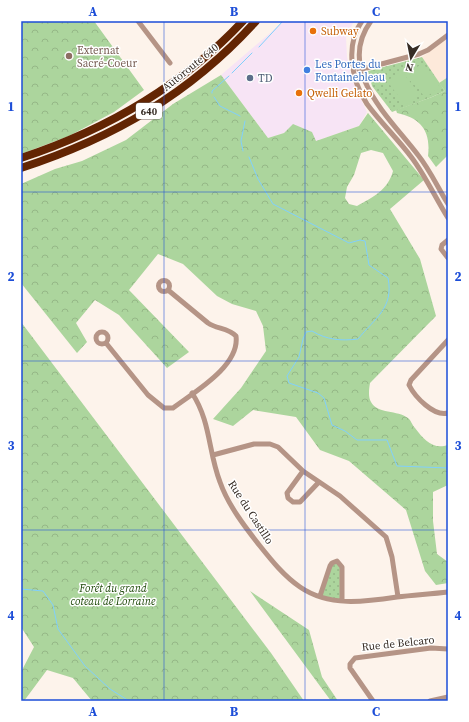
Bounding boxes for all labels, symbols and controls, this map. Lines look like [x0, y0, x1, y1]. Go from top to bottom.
text: A [89, 3, 98, 20]
text: B [230, 3, 239, 20]
text: C [372, 3, 380, 20]
place label: Subway [321, 24, 359, 39]
marker: Subway [308, 26, 318, 36]
north arrow [391, 38, 431, 78]
street label: Autoroute 640 [159, 40, 222, 95]
place label: Externat Sacré-Coeur [77, 43, 137, 71]
marker: Externat Sacré-Coeur [64, 51, 74, 61]
place label: Les Portes du Fontainebleau [315, 57, 386, 85]
text: N [404, 59, 415, 75]
marker: Les Portes du Fontainebleau [302, 65, 312, 75]
place label: TD [258, 71, 273, 86]
marker: TD [245, 73, 255, 83]
place label: Qwelli Gelato [307, 86, 372, 101]
marker: Qwelli Gelato [294, 88, 304, 98]
text: 1 [7, 98, 15, 115]
text: 1 [454, 98, 462, 115]
road number: 640 [136, 103, 162, 119]
text: 2 [7, 268, 15, 285]
text: 2 [454, 268, 462, 285]
text: 3 [7, 437, 15, 454]
text: 3 [454, 437, 462, 454]
street label: Rue du Castillo [224, 477, 277, 547]
park label: Forêt du grand coteau de Lorraine [71, 581, 156, 609]
text: 4 [7, 607, 15, 624]
text: 4 [454, 607, 462, 624]
street label: Rue de Belcaro [361, 632, 435, 655]
text: A [89, 703, 98, 720]
text: B [230, 703, 239, 720]
text: C [372, 703, 380, 720]

